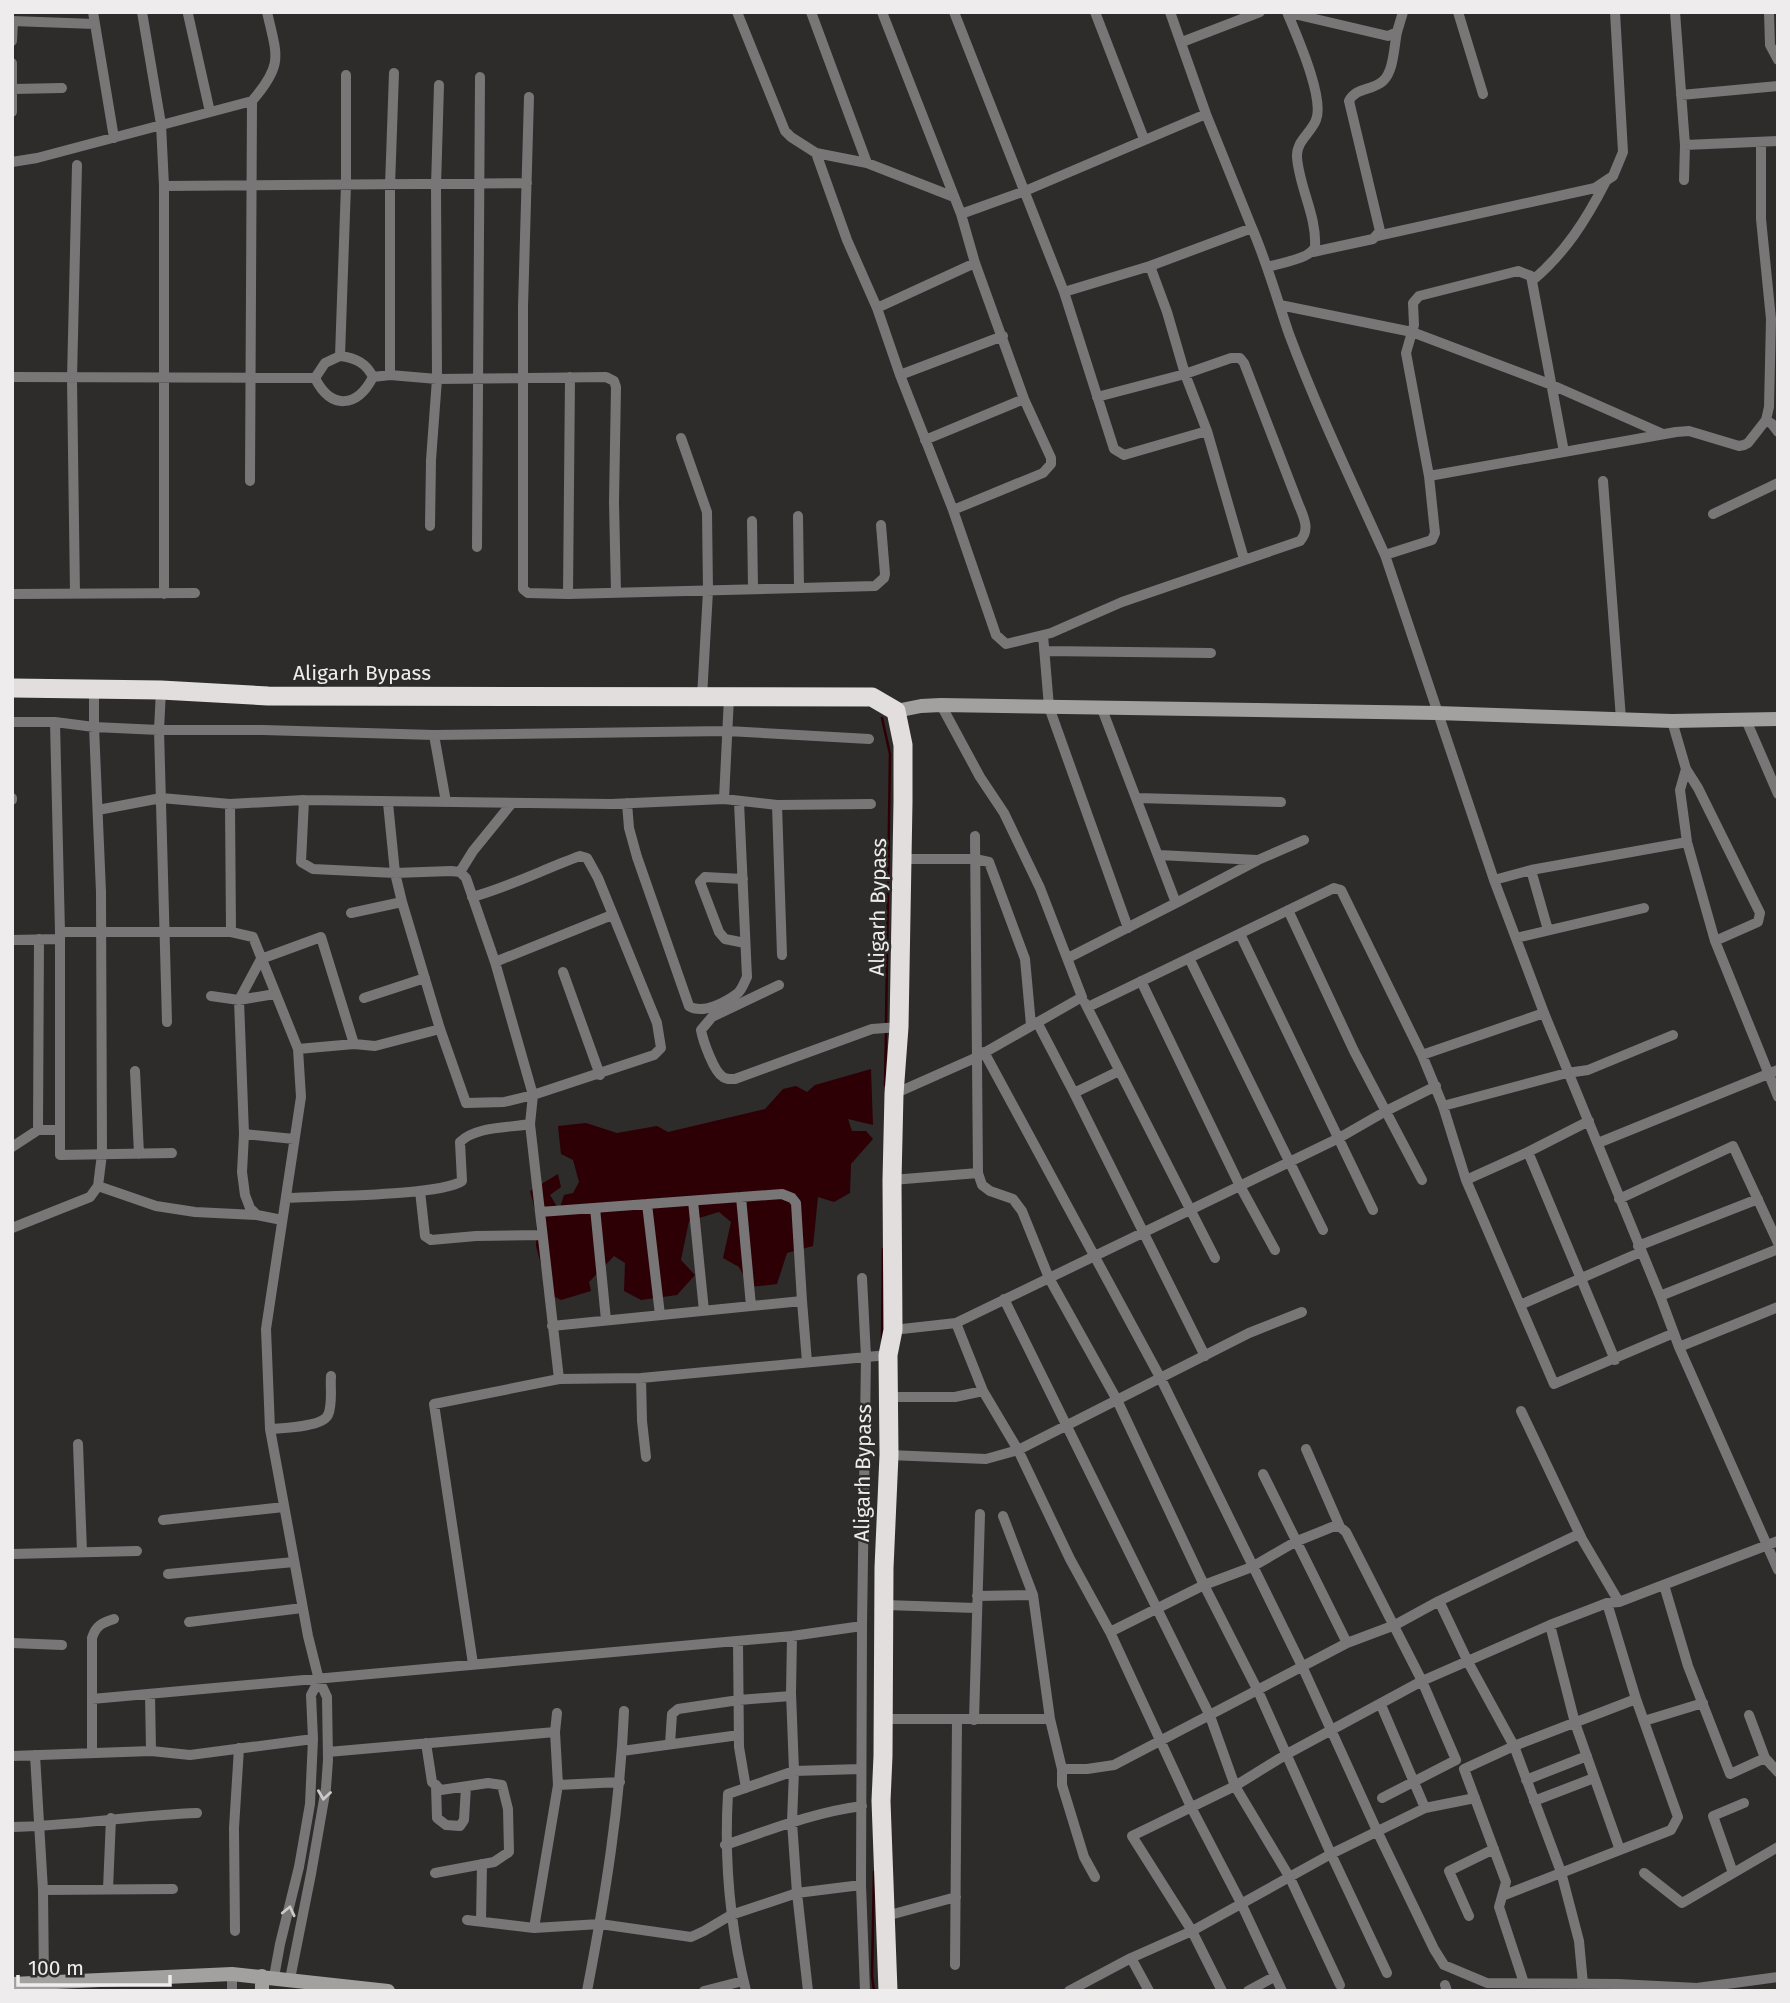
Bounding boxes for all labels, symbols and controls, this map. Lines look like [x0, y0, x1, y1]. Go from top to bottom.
street label: Aligarh Bypass [293, 660, 431, 686]
street label: Aligarh Bypass [864, 838, 892, 976]
street label: Aligarh Bypass [849, 1404, 877, 1542]
one-way arrow [317, 1789, 332, 1801]
one-way arrow [281, 1905, 295, 1917]
scale bar [18, 1944, 170, 1988]
text: 100 m [28, 1955, 84, 1981]

